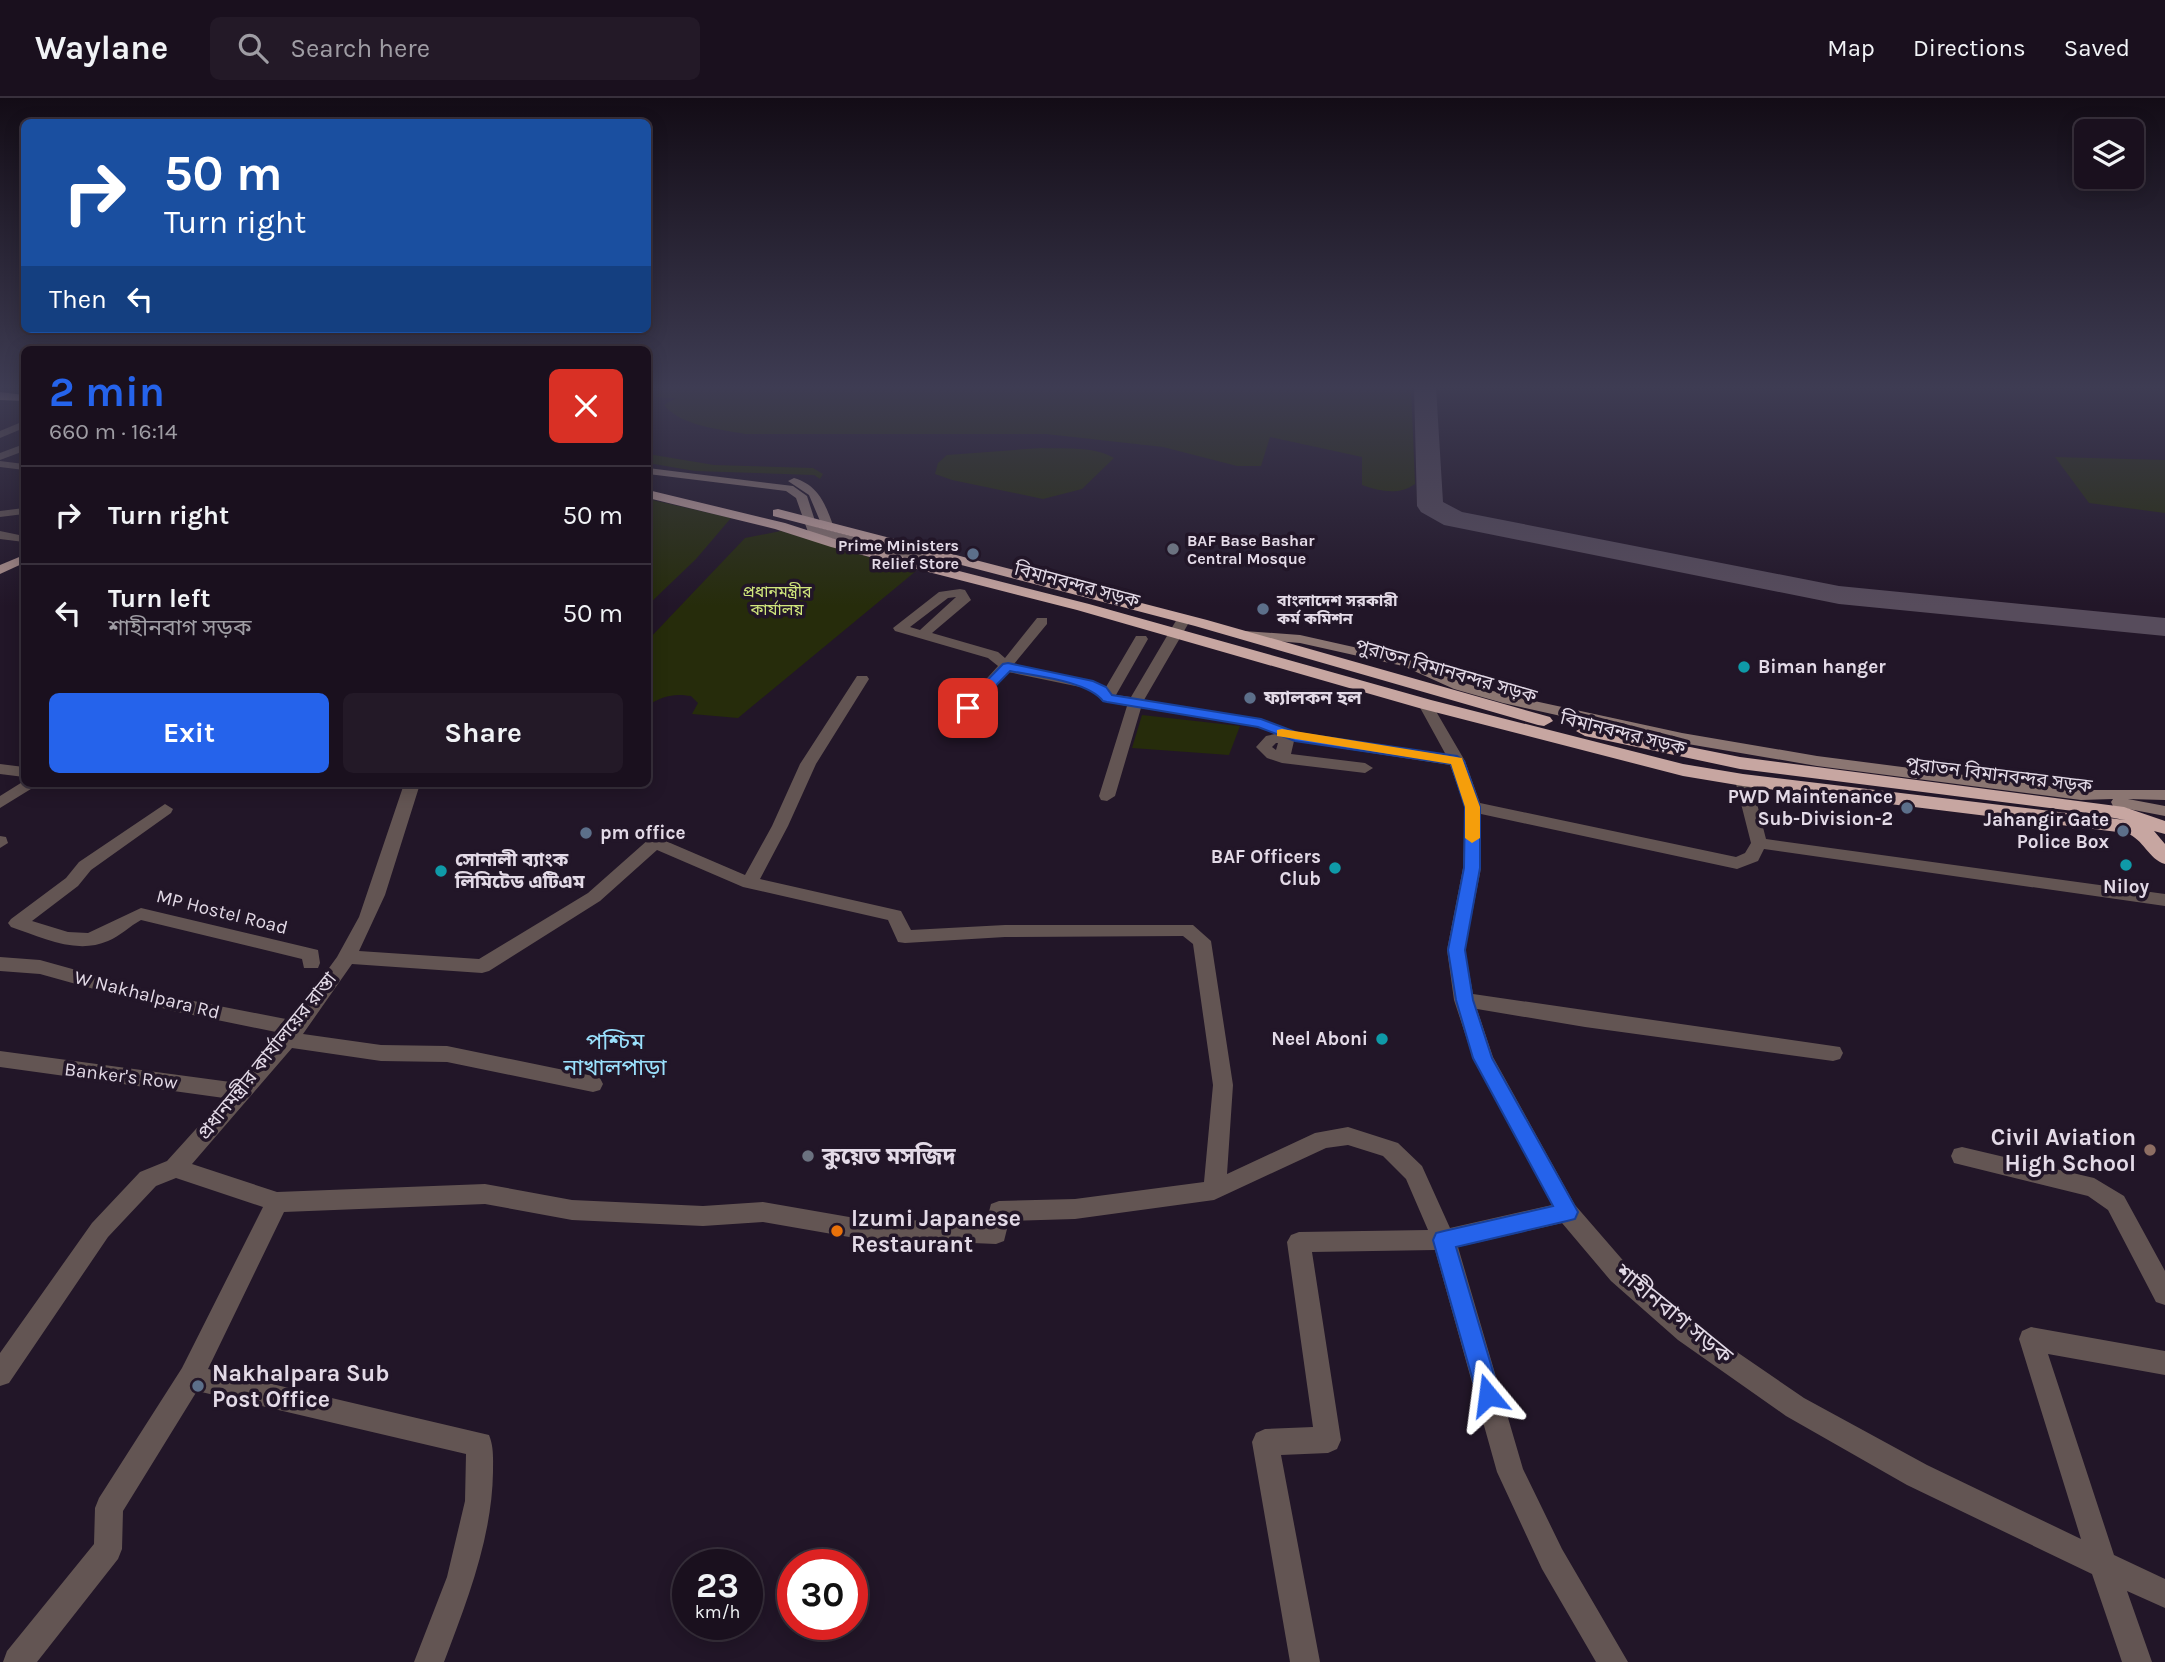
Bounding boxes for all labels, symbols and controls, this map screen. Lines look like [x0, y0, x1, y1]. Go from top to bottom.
search box [210, 17, 700, 80]
text: Waylane [35, 29, 168, 67]
icon: search [234, 29, 272, 67]
text: Search here [290, 33, 430, 64]
text: Map [1827, 34, 1875, 62]
text: Directions [1913, 34, 2026, 62]
text: Saved [2064, 34, 2130, 62]
map controls [2074, 119, 2144, 189]
button: layers [2074, 119, 2144, 189]
text: 50 m [164, 145, 282, 202]
icon: right [49, 147, 140, 238]
text: Turn right [164, 204, 306, 241]
icon: left [121, 280, 159, 318]
text: Then [49, 284, 107, 315]
text: 2 min [49, 367, 165, 417]
button: close [549, 369, 623, 443]
text: 660 m · 16:14 [49, 418, 178, 445]
icon: right [49, 496, 87, 534]
text: Turn right [108, 500, 229, 531]
text: 50 m [562, 500, 623, 531]
place label: BAF Base Bashar Central Mosque [1187, 531, 1315, 568]
place label: Prime Ministers Relief Store [838, 536, 959, 573]
marker: BAF Base Bashar Central Mosque [1165, 541, 1181, 557]
marker: Prime Ministers Relief Store [965, 546, 981, 562]
street label: বিমানবন্দর সড়ক [1011, 557, 1143, 612]
park label: প্রধানমন্ত্রীর কার্যালয় [742, 582, 812, 619]
text: Turn left [108, 583, 210, 614]
place label: বাংলাদেশ সরকারী কর্ম কমিশন [1276, 591, 1398, 628]
icon: left [49, 594, 87, 632]
text: 50 m [562, 598, 623, 629]
marker: বাংলাদেশ সরকারী কর্ম কমিশন [1255, 601, 1271, 617]
text: শাহীনবাগ সড়ক [108, 614, 251, 641]
street label: পুরাতন বিমানবন্দর সড়ক [1353, 634, 1540, 708]
place label: Biman hanger [1758, 656, 1886, 678]
marker: Biman hanger [1736, 659, 1752, 675]
pin [938, 678, 998, 738]
place label: ফ্যালকন হল [1263, 687, 1362, 709]
icon: arrive [949, 689, 987, 727]
marker: ফ্যালকন হল [1242, 690, 1258, 706]
button: Exit [49, 693, 329, 773]
button: Share [343, 693, 623, 773]
street label: বিমানবন্দর সড়ক [1557, 706, 1689, 759]
street label: পুরাতন বিমানবন্দর সড়ক [1904, 752, 2094, 797]
place label: PWD Maintenance Sub-Division-2 [1728, 786, 1893, 830]
marker: PWD Maintenance Sub-Division-2 [1899, 800, 1915, 816]
place label: Jahangir Gate Police Box [1984, 809, 2109, 853]
place label: pm office [600, 822, 686, 844]
marker: Jahangir Gate Police Box [2115, 823, 2131, 839]
marker: pm office [578, 825, 594, 841]
place label: BAF Officers Club [1211, 846, 1321, 890]
place label: সোনালী ব্যাংক লিমিটেড এটিএম [454, 849, 586, 893]
marker: Niloy [2118, 857, 2134, 873]
marker: BAF Officers Club [1327, 860, 1343, 876]
marker: সোনালী ব্যাংক লিমিটেড এটিএম [433, 863, 449, 879]
place label: Niloy [2103, 876, 2149, 898]
street label: MP Hostel Road [154, 885, 290, 939]
street label: W Nakhalpara Rd [72, 966, 222, 1024]
street label: প্রধানমন্ত্রীর কার্যালয়ের রাস্তা [192, 967, 342, 1144]
district label: পশ্চিম নাখালপাড়া [562, 1028, 667, 1081]
place label: Neel Aboni [1271, 1028, 1368, 1050]
marker: Neel Aboni [1374, 1031, 1390, 1047]
street label: Banker's Row [63, 1058, 179, 1094]
place label: Civil Aviation High School [1991, 1124, 2136, 1177]
place label: কুয়েত মসজিদ [821, 1142, 956, 1170]
marker: Civil Aviation High School [2142, 1142, 2158, 1158]
marker: কুয়েত মসজিদ [800, 1148, 816, 1164]
place label: Izumi Japanese Restaurant [851, 1205, 1021, 1258]
marker: Izumi Japanese Restaurant [829, 1223, 845, 1239]
street label: শাহীনবাগ সড়ক [1609, 1258, 1739, 1370]
position arrow [1451, 1358, 1525, 1432]
place label: Nakhalpara Sub Post Office [212, 1360, 389, 1413]
marker: Nakhalpara Sub Post Office [190, 1378, 206, 1394]
speed limit sign: 30 [777, 1549, 868, 1640]
text: 23 [696, 1565, 739, 1606]
text: km/h [695, 1601, 740, 1623]

